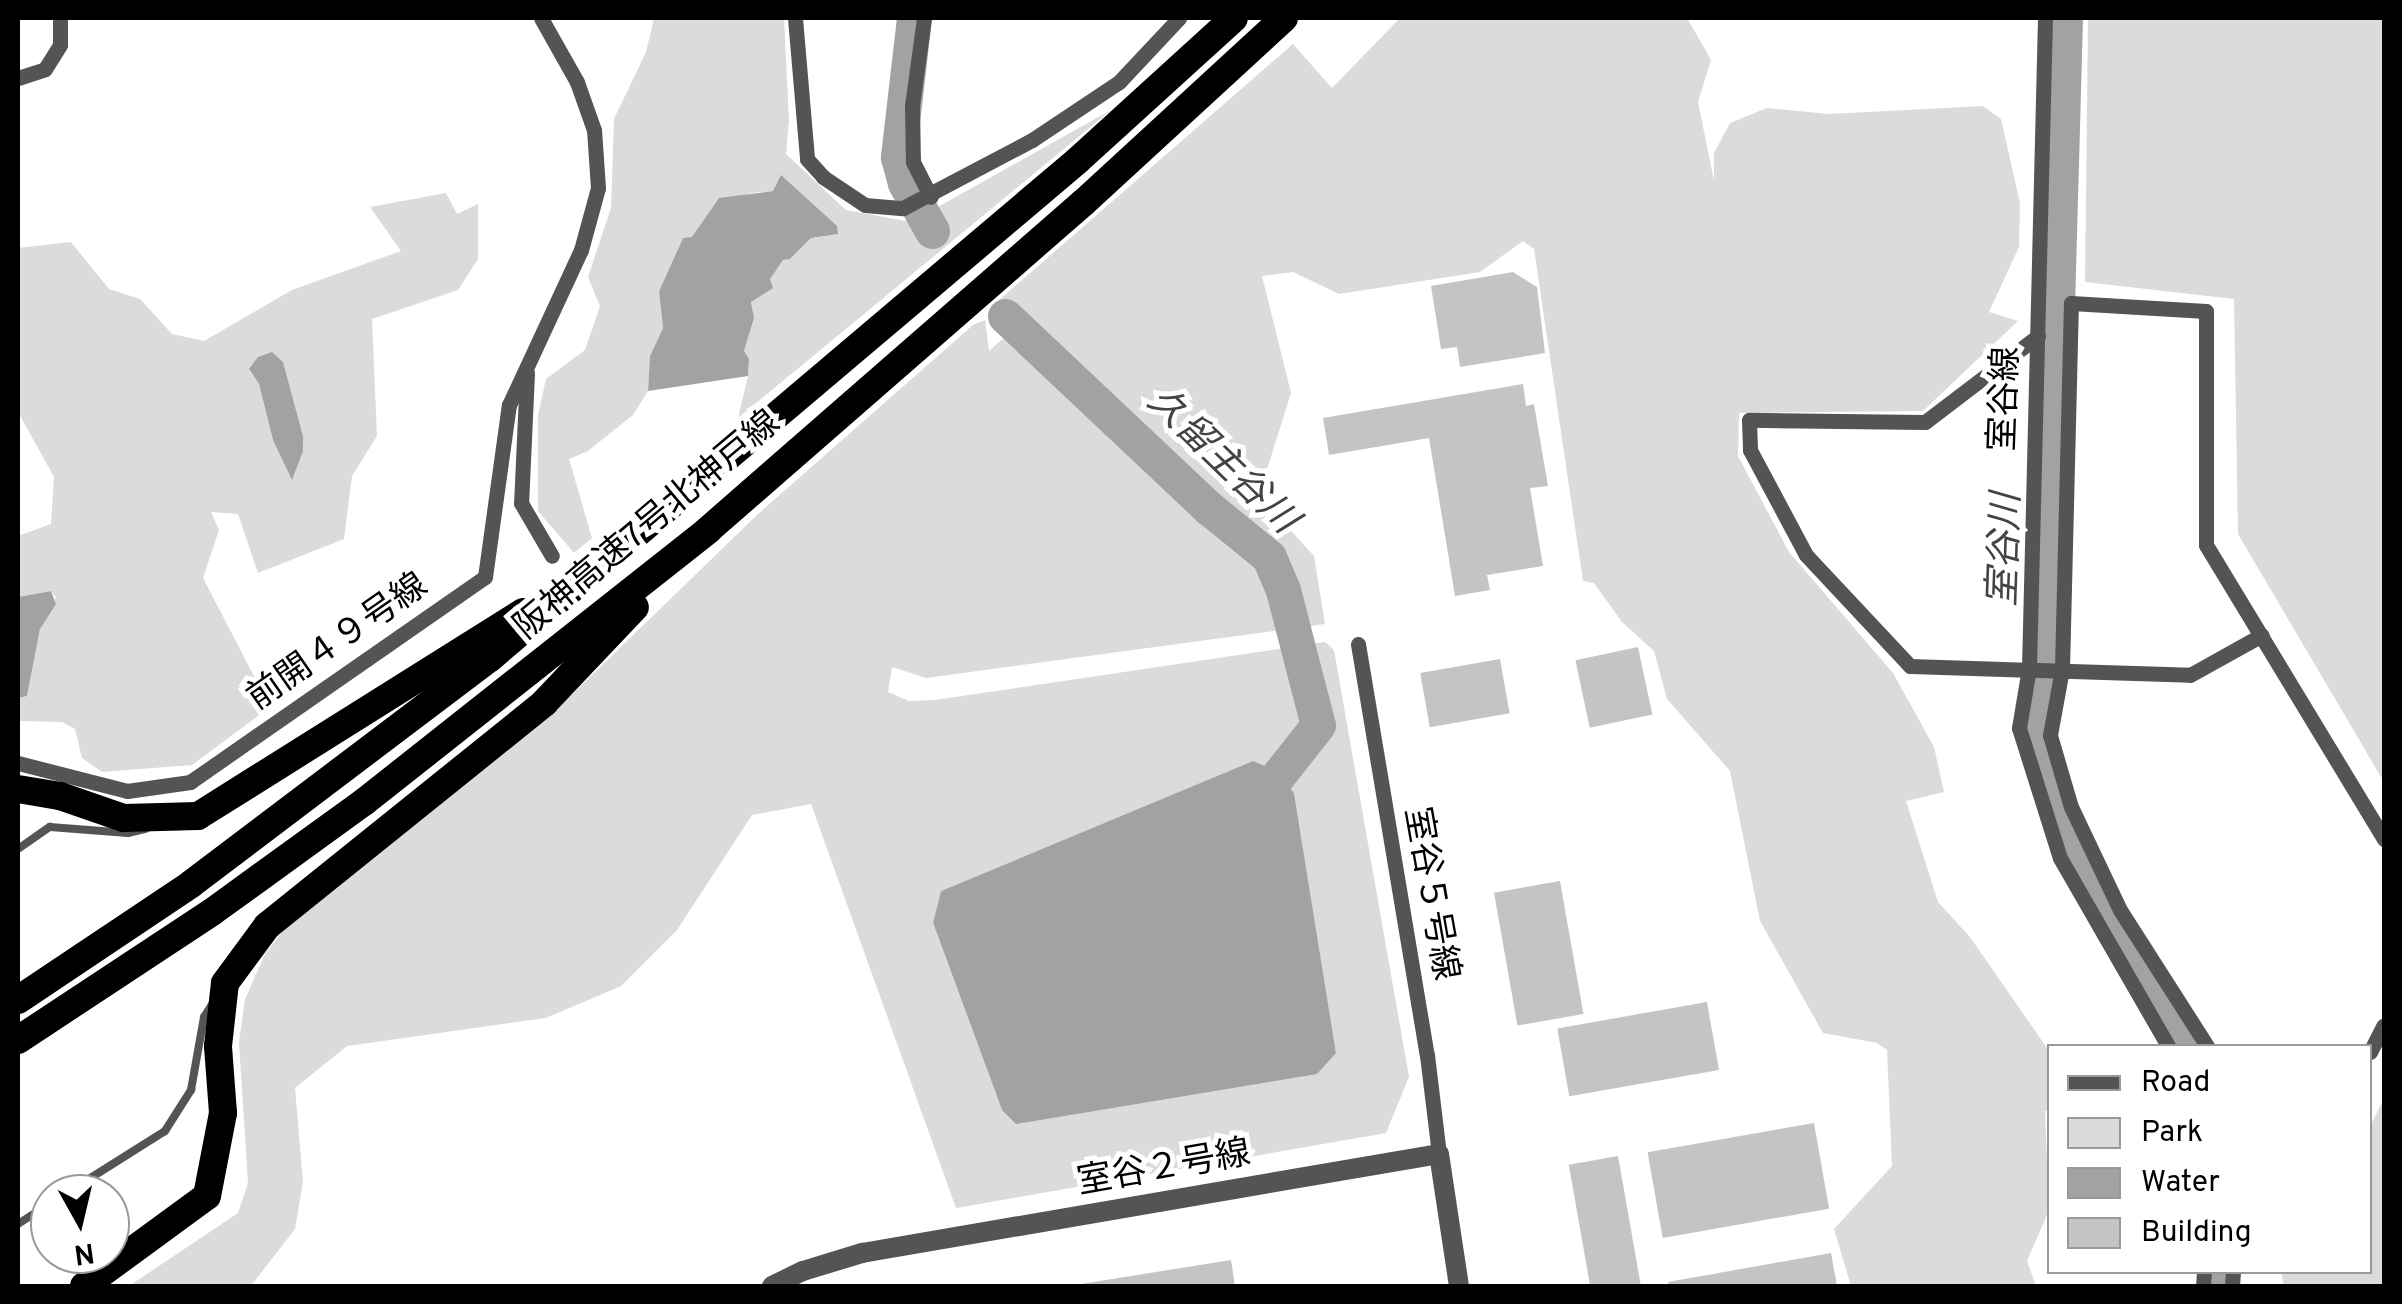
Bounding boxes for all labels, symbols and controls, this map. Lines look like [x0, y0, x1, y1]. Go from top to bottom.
street label: 室谷線 [1983, 346, 2029, 452]
water label: 久留主谷川 [1137, 380, 1305, 544]
street label: 阪神高速7号北神戸線 [507, 403, 789, 649]
water label: 室谷川 [1982, 492, 2032, 608]
street label: 前開４９号線 [240, 566, 436, 720]
street label: 室谷５号線 [1394, 804, 1466, 984]
legend [2047, 1044, 2372, 1274]
text: Road [2141, 1065, 2210, 1102]
text: Park [2141, 1115, 2203, 1152]
street label: 室谷２号線 [1074, 1133, 1254, 1205]
text: Water [2141, 1165, 2220, 1202]
north arrow [30, 1174, 130, 1274]
text: Building [2141, 1215, 2252, 1252]
text: N [71, 1233, 96, 1271]

